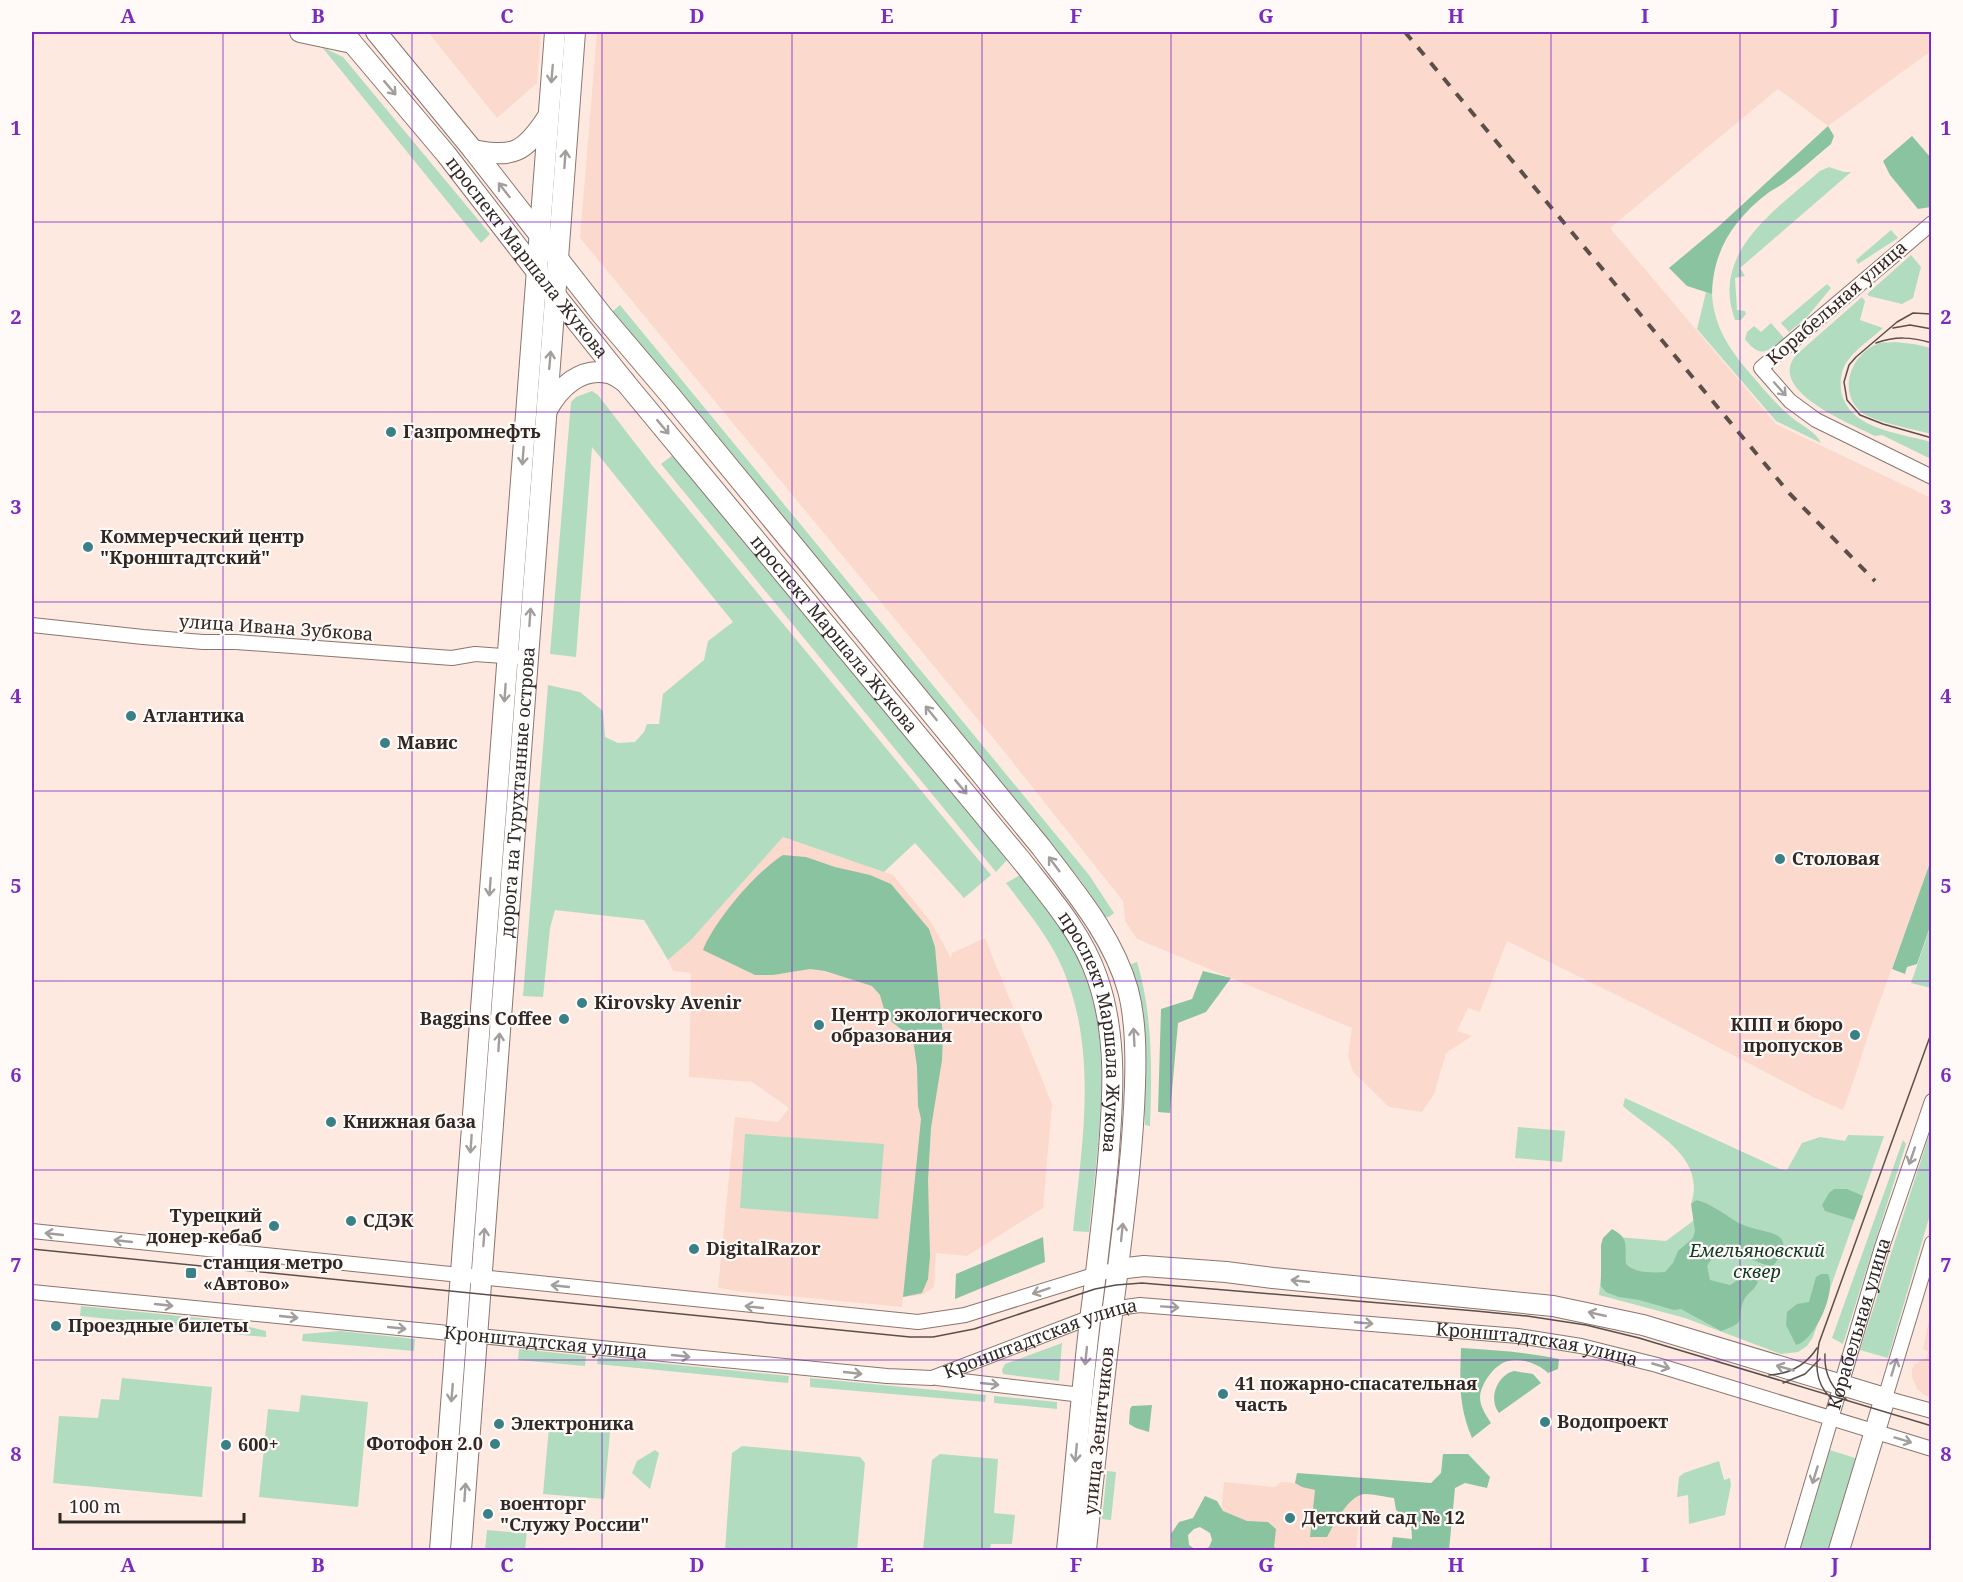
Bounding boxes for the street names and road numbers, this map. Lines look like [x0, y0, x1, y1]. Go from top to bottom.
street label: проспект Маршала Жукова [441, 151, 614, 363]
street label: Корабельная улица [1761, 235, 1912, 370]
street label: проспект Маршала Жукова [746, 529, 924, 738]
street label: улица Ивана Зубкова [178, 608, 374, 646]
street label: дорога на Турухтанные острова [494, 646, 540, 938]
street label: проспект Маршала Жукова [1053, 906, 1125, 1154]
street label: Корабельная улица [1821, 1234, 1895, 1412]
street label: Кронштадтская улица [940, 1292, 1139, 1383]
street label: Кронштадтская улица [1435, 1316, 1641, 1371]
street label: Кронштадтская улица [443, 1320, 649, 1363]
street label: улица Зенитчиков [1077, 1346, 1119, 1516]

